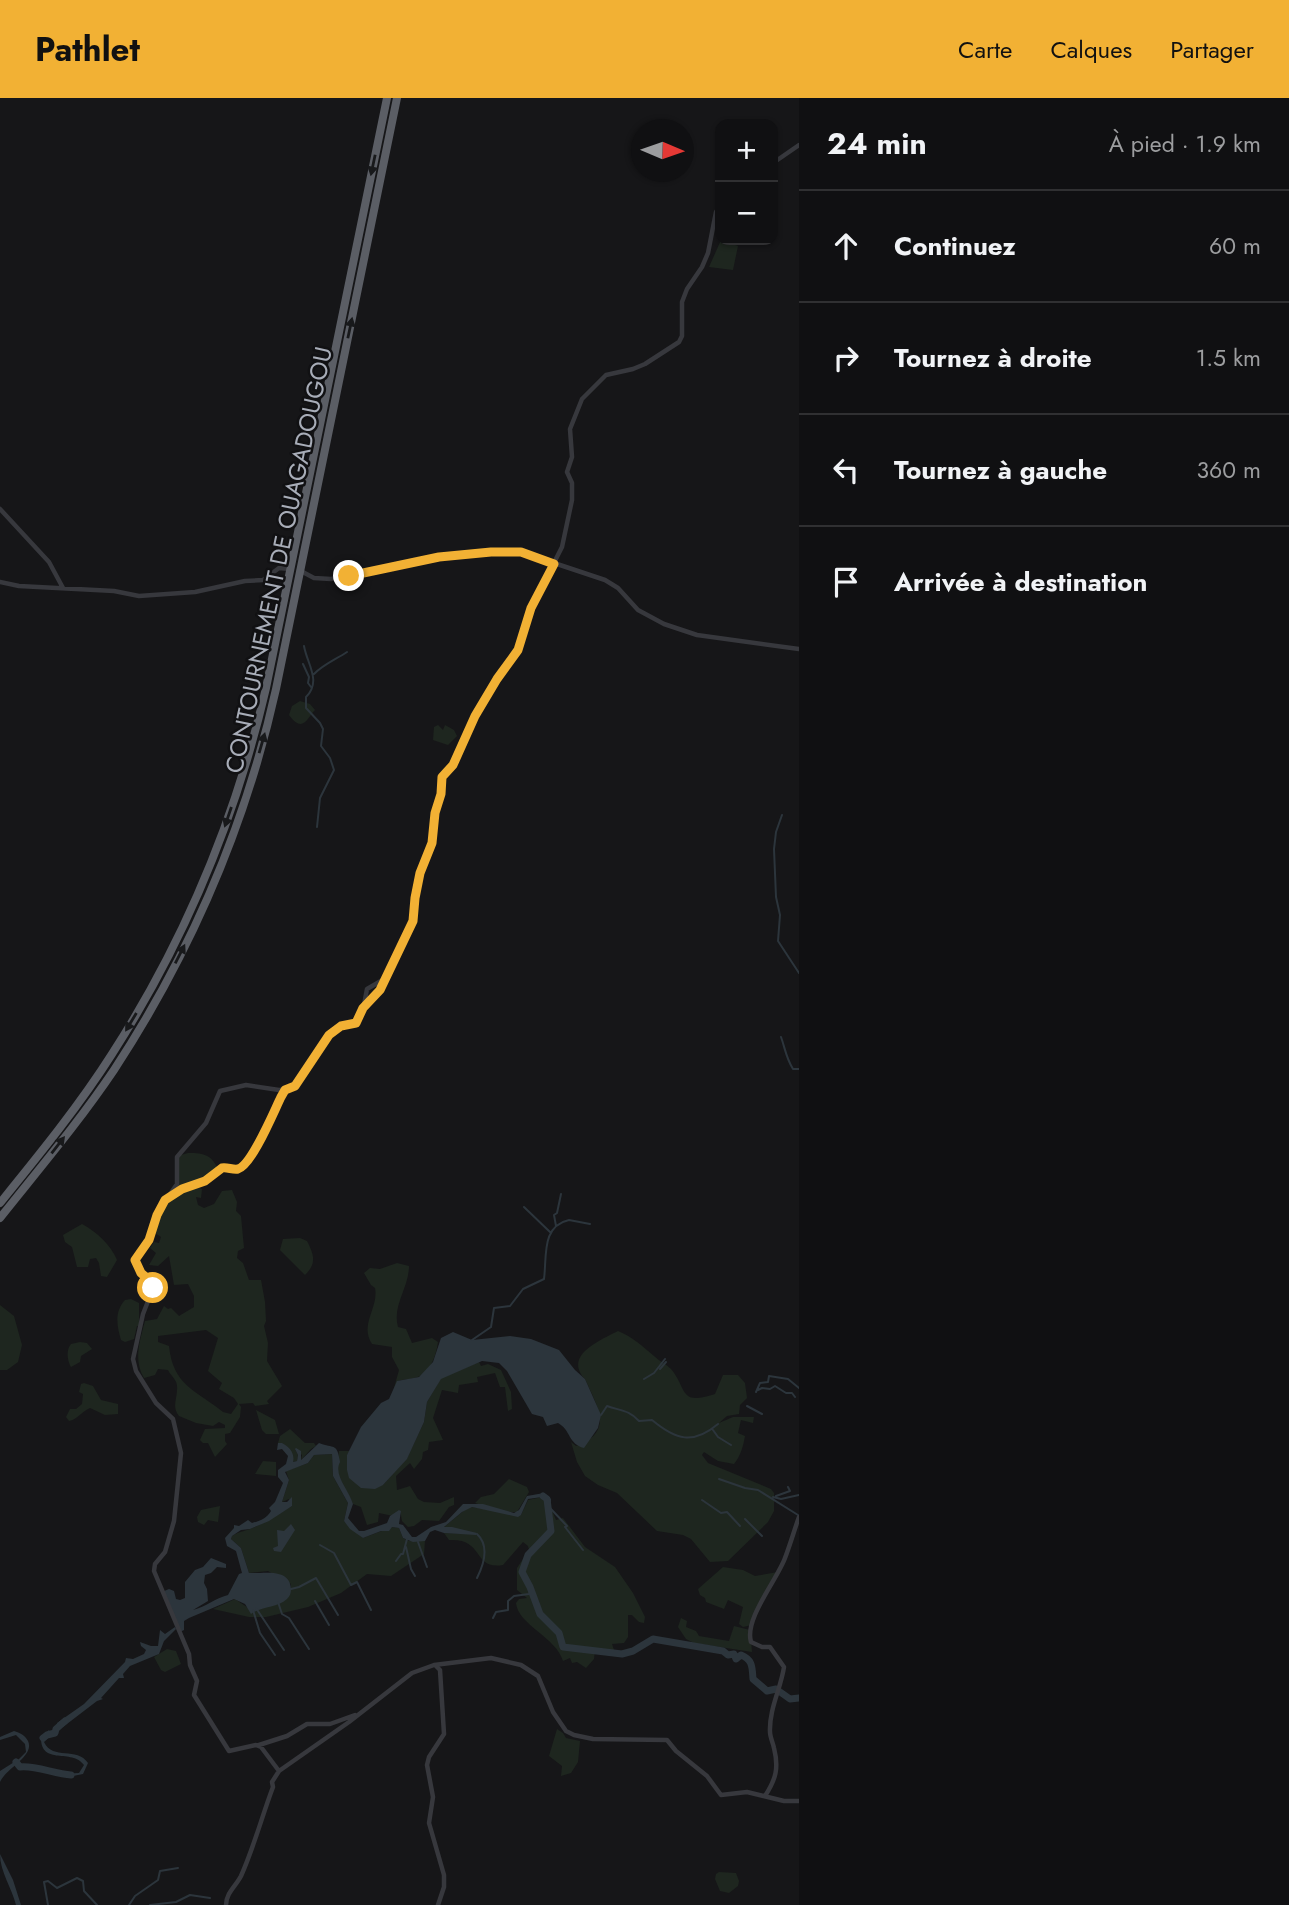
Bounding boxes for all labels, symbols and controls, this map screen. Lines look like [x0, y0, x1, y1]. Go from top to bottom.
text: Pathlet [35, 26, 140, 73]
text: Carte [958, 32, 1012, 67]
text: Calques [1050, 32, 1132, 67]
text: Partager [1170, 32, 1254, 67]
north arrow [631, 119, 694, 182]
map controls [715, 119, 778, 245]
button: + [715, 119, 778, 182]
text: 24 min [827, 122, 927, 165]
text: À pied · 1.9 km [1109, 127, 1261, 161]
one-way arrow [368, 154, 379, 176]
button: − [715, 182, 778, 245]
icon: ahead [827, 227, 865, 265]
text: Continuez [894, 227, 1016, 265]
text: 60 m [1209, 229, 1261, 263]
one-way arrow [344, 317, 355, 339]
icon: right [827, 339, 865, 377]
text: Tournez à droite [894, 339, 1092, 377]
text: 1.5 km [1196, 341, 1261, 375]
street label: CONTOURNEMENT DE OUAGADOUGOU [216, 343, 341, 776]
icon: left [827, 451, 865, 489]
text: Tournez à gauche [894, 451, 1107, 489]
text: 360 m [1197, 453, 1261, 487]
route end [333, 560, 364, 591]
icon: arrive [827, 563, 865, 601]
text: Arrivée à destination [894, 563, 1147, 601]
one-way arrow [258, 732, 268, 753]
one-way arrow [222, 806, 233, 827]
one-way arrow [175, 944, 186, 964]
one-way arrow [125, 1013, 137, 1032]
one-way arrow [50, 1137, 65, 1155]
route start [137, 1272, 168, 1303]

